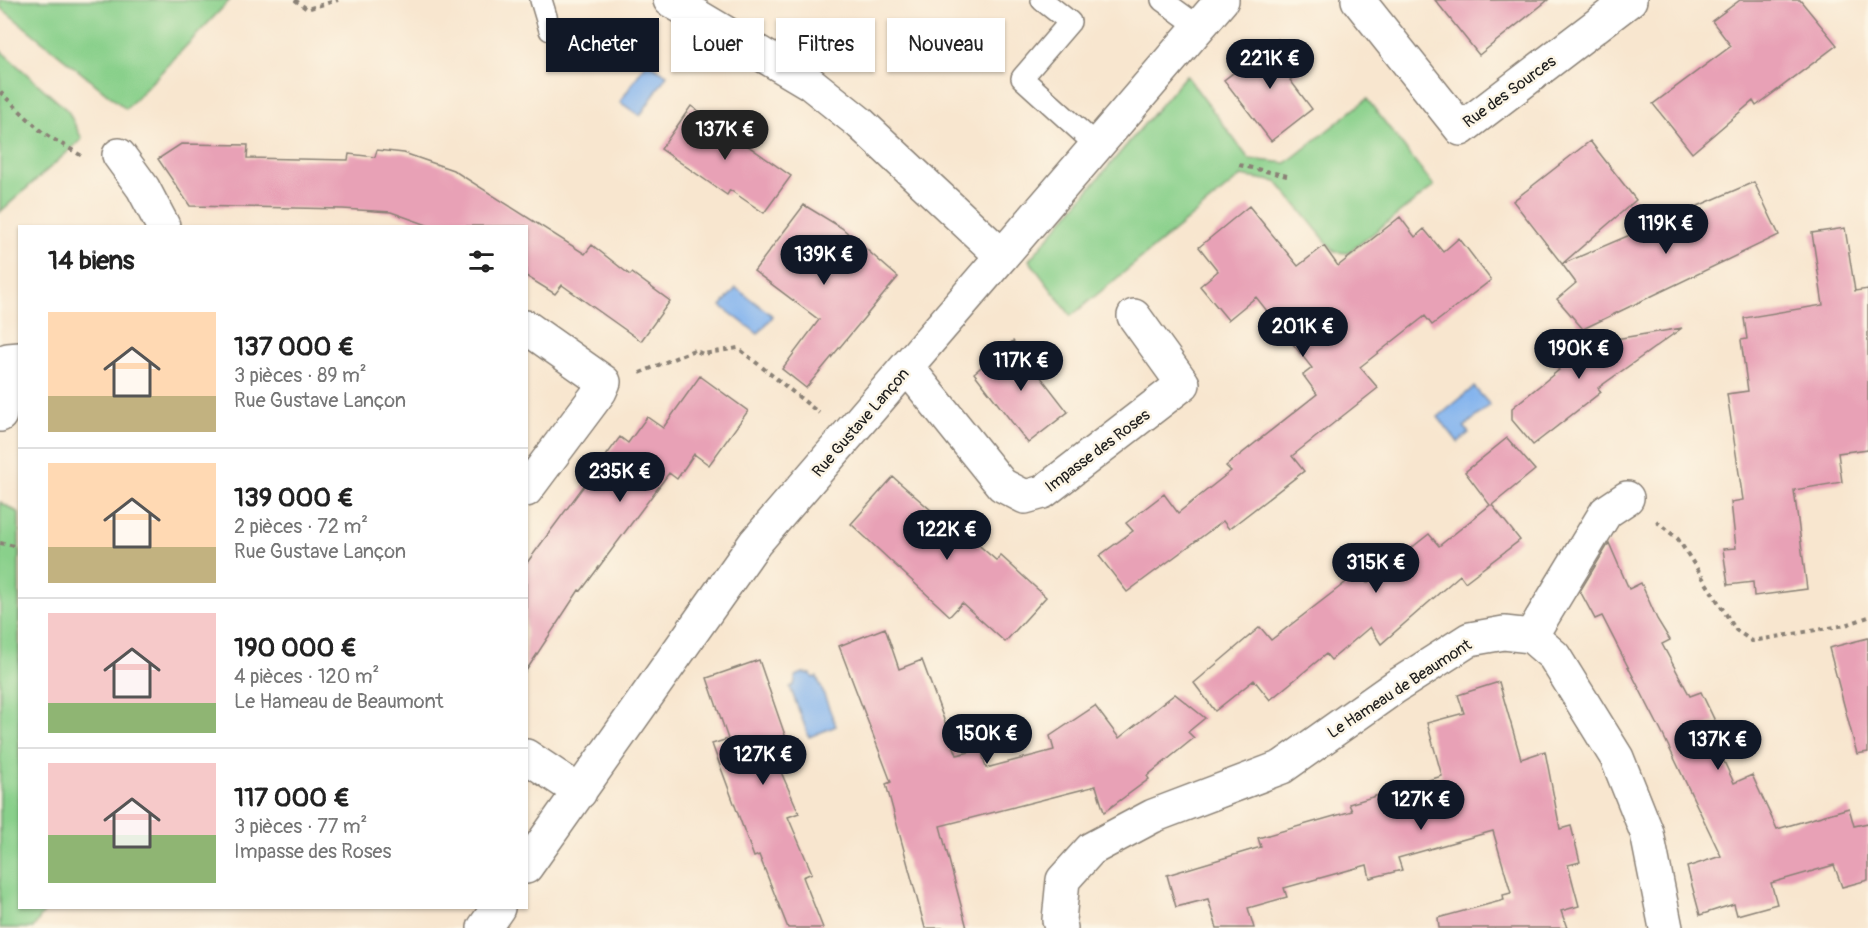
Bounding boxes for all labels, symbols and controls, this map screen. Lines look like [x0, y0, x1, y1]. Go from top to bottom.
chip: Acheter [546, 18, 659, 72]
chip: Louer [671, 18, 764, 72]
chip: Filtres [776, 18, 875, 72]
chip: Nouveau [887, 18, 1005, 72]
pin: 221K € [1221, 39, 1319, 90]
text: 221K € [1240, 46, 1300, 71]
street label: Rue des Sources [1459, 51, 1560, 132]
pin: 137K € [676, 110, 774, 161]
text: 137K € [695, 117, 755, 142]
pin: 119K € [1617, 204, 1715, 255]
text: 119K € [1638, 211, 1694, 236]
pin: 139K € [775, 235, 873, 286]
text: 139K € [795, 242, 853, 267]
text: 14 biens [48, 245, 134, 277]
icon: filters [465, 245, 498, 278]
pin: 201K € [1254, 307, 1352, 358]
text: 201K € [1272, 314, 1334, 339]
pin: 190K € [1530, 329, 1628, 380]
text: 137 000 € [234, 331, 354, 363]
icon: home [96, 336, 168, 408]
text: 190K € [1548, 336, 1610, 361]
pin: 117K € [972, 341, 1070, 392]
text: 117K € [993, 348, 1049, 373]
text: 3 pièces · 89 m² [234, 363, 367, 388]
street label: Rue Gustave Lançon [808, 364, 913, 481]
text: Rue Gustave Lançon [234, 388, 406, 413]
street label: Impasse des Roses [1041, 405, 1154, 497]
pin: 235K € [571, 452, 669, 503]
text: 235K € [589, 459, 651, 484]
text: 139 000 € [234, 482, 354, 514]
icon: home [96, 487, 168, 559]
pin: 122K € [898, 510, 996, 561]
text: 2 pièces · 72 m² [234, 514, 368, 539]
text: 122K € [917, 517, 977, 542]
text: Rue Gustave Lançon [234, 539, 406, 564]
pin: 315K € [1327, 543, 1425, 594]
text: 315K € [1346, 550, 1406, 575]
text: 190 000 € [234, 632, 357, 664]
street label: Le Hameau de Beaumont [1324, 634, 1476, 743]
icon: home [96, 637, 168, 709]
text: 4 pièces · 120 m² [234, 664, 379, 689]
text: Le Hameau de Beaumont [234, 689, 444, 714]
pin: 150K € [938, 714, 1036, 765]
pin: 137K € [1669, 720, 1767, 771]
text: 150K € [956, 721, 1018, 746]
text: 137K € [1688, 727, 1748, 752]
pin: 127K € [714, 735, 812, 786]
text: 127K € [733, 742, 793, 767]
pin: 127K € [1372, 780, 1470, 831]
text: 117 000 € [234, 782, 350, 814]
icon: home [96, 787, 168, 859]
text: 127K € [1391, 787, 1451, 812]
text: 3 pièces · 77 m² [234, 814, 367, 839]
text: Impasse des Roses [234, 839, 391, 864]

